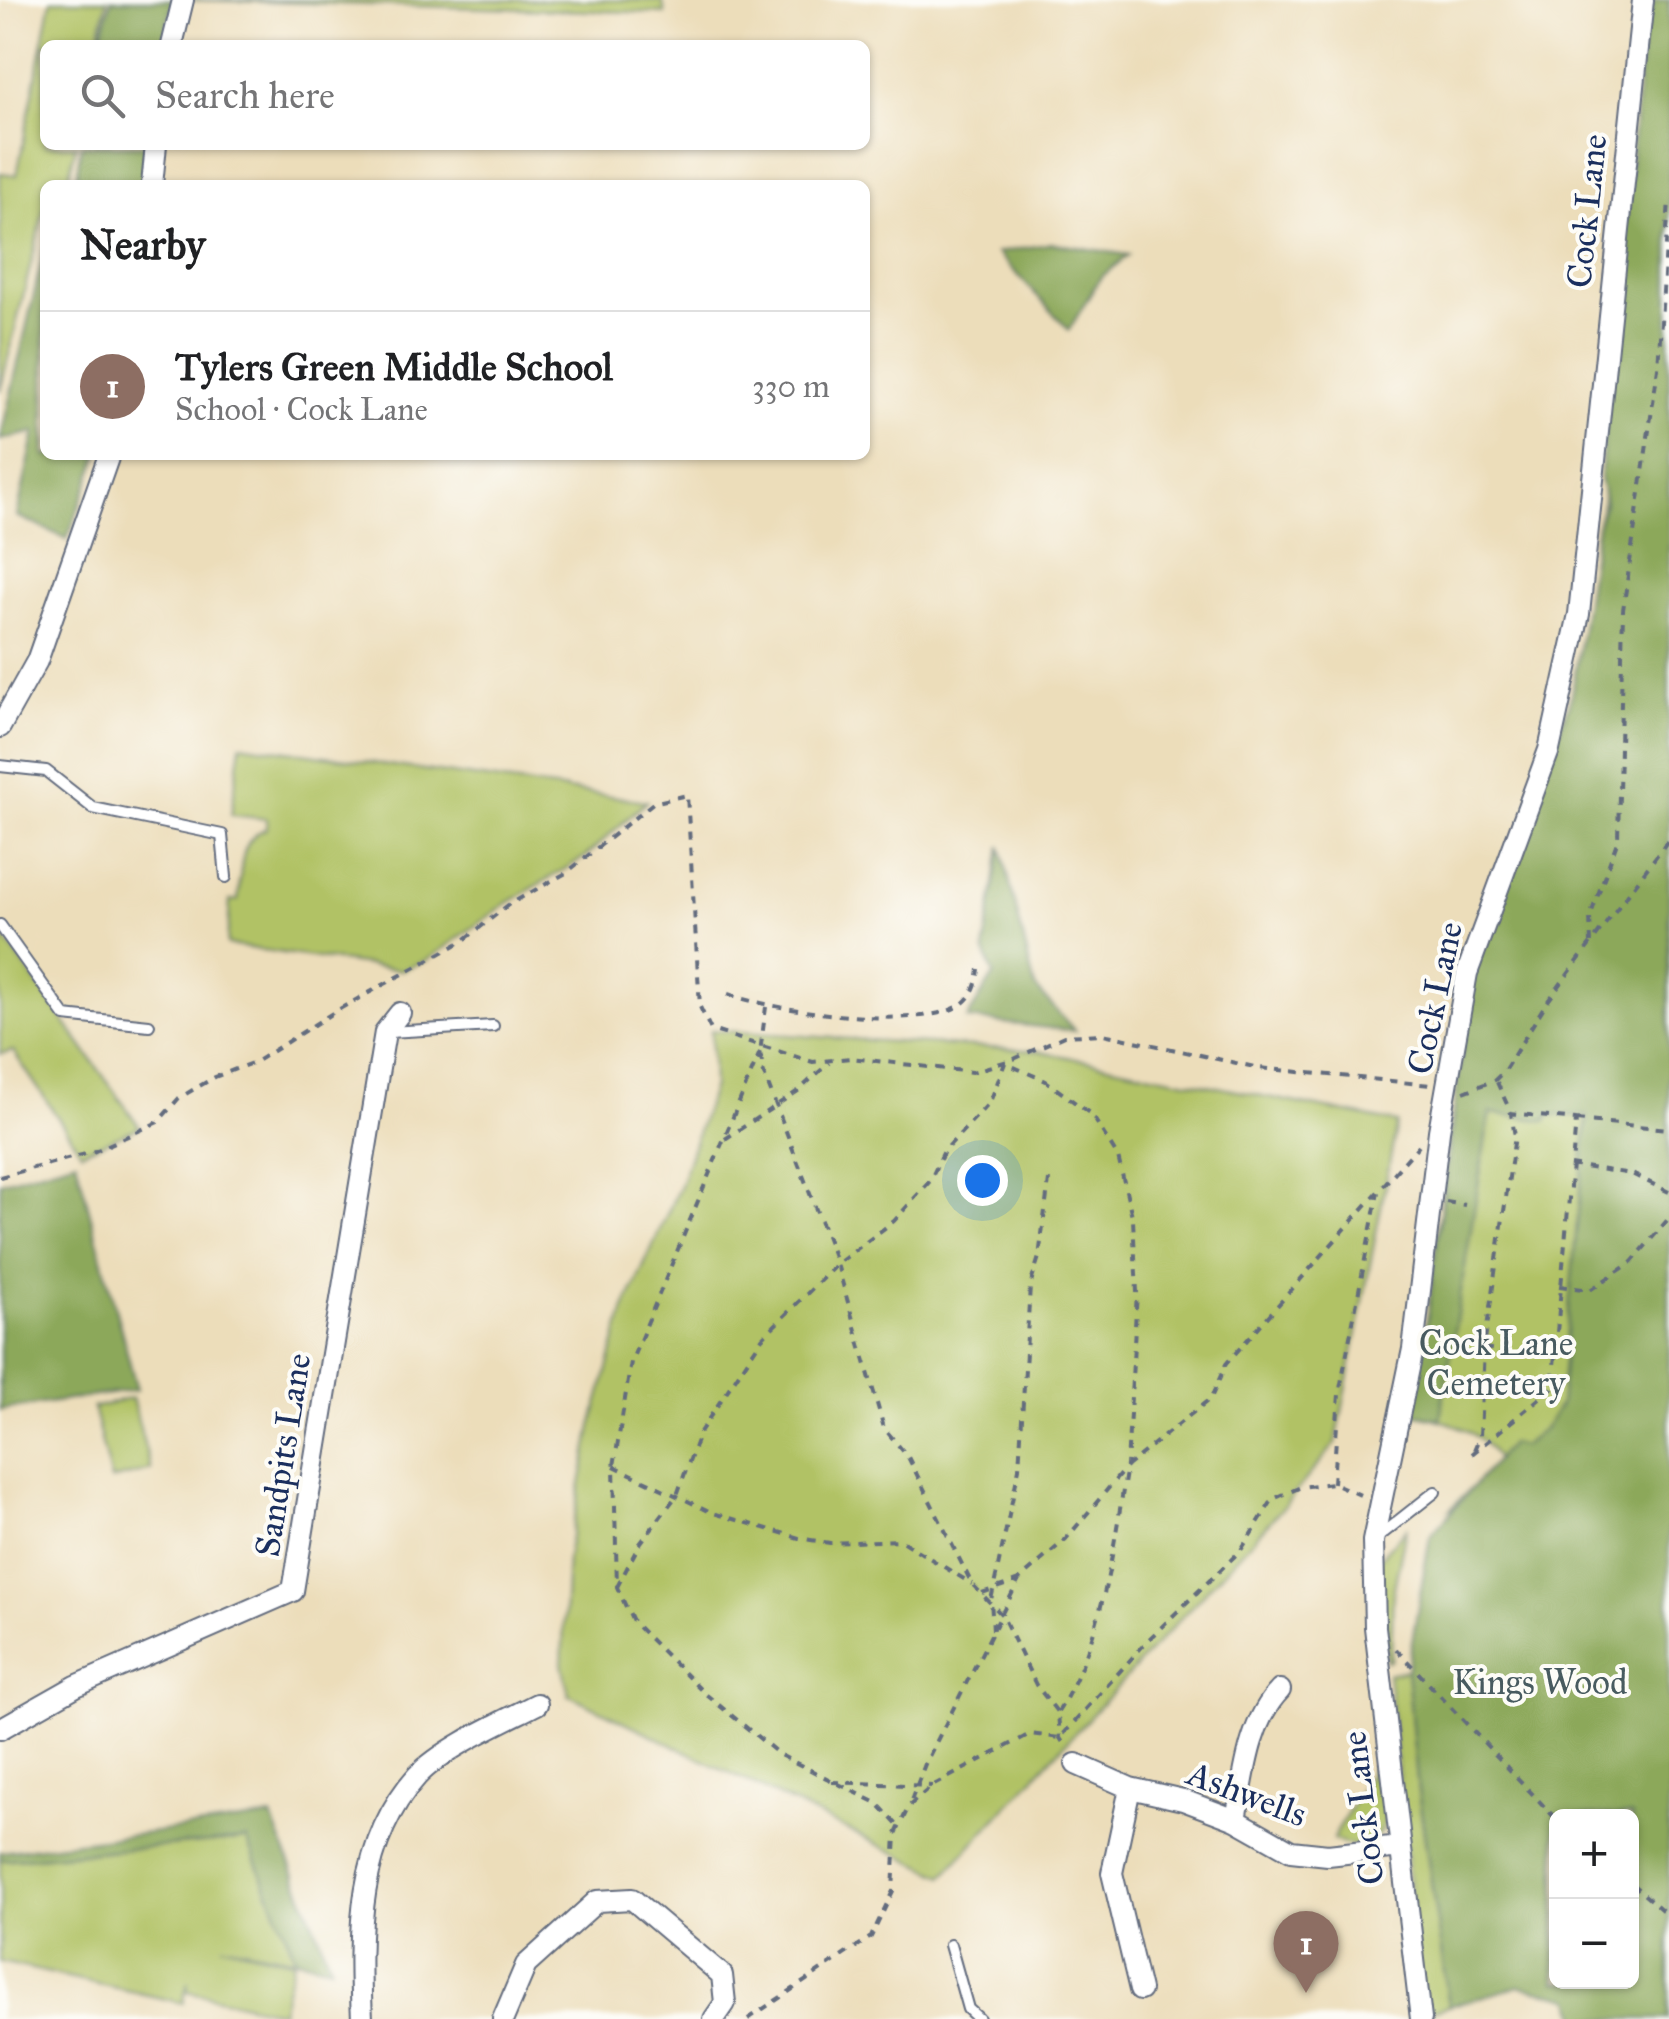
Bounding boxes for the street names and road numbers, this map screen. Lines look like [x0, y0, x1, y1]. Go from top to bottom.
street label: Cock Lane [1558, 132, 1616, 290]
street label: Cock Lane [1398, 918, 1472, 1078]
street label: Sandpits Lane [246, 1350, 320, 1560]
street label: Cock Lane [1332, 1729, 1394, 1887]
street label: Ashwells [1179, 1751, 1313, 1836]

